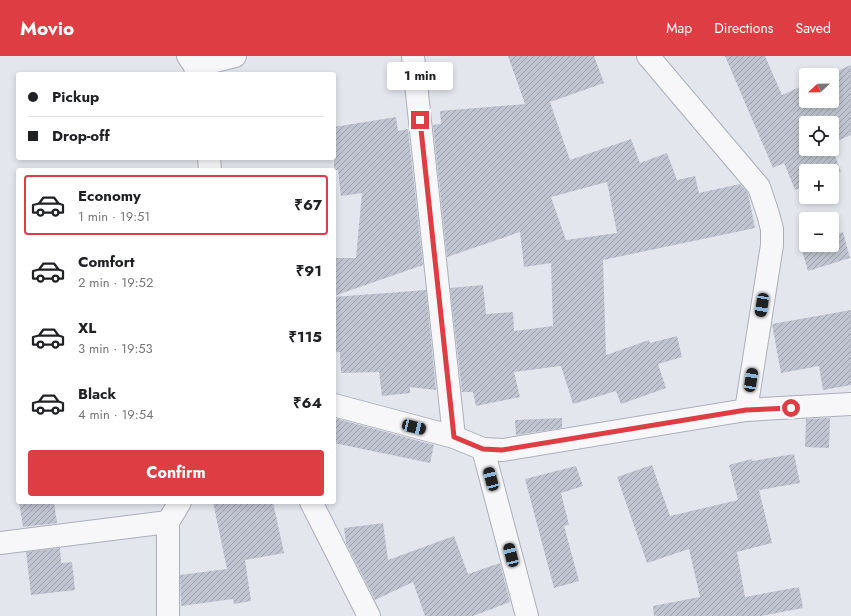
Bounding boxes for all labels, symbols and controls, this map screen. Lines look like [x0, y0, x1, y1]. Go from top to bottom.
text: Movio [20, 15, 74, 42]
text: Map [666, 18, 692, 38]
text: Directions [714, 18, 774, 38]
text: Saved [796, 18, 831, 38]
callout: 1 min [387, 62, 453, 90]
text: 1 min [404, 66, 436, 85]
north arrow [799, 68, 839, 108]
map controls [799, 68, 839, 252]
text: Pickup [52, 86, 99, 108]
route end [411, 111, 429, 129]
button: locate [799, 116, 839, 156]
text: Drop-off [52, 125, 110, 147]
button: + [799, 164, 839, 204]
text: Economy [78, 185, 141, 207]
icon: car [30, 187, 66, 223]
text: ₹67 [294, 194, 322, 216]
text: 1 min · 19:51 [78, 207, 150, 226]
button: − [799, 212, 839, 252]
text: Comfort [78, 251, 135, 273]
icon: car [30, 253, 66, 289]
text: ₹91 [296, 260, 322, 282]
text: 2 min · 19:52 [78, 273, 153, 292]
car [754, 292, 770, 318]
text: XL [78, 317, 96, 339]
icon: car [30, 319, 66, 355]
text: ₹115 [288, 326, 322, 348]
text: 3 min · 19:53 [78, 339, 153, 358]
car [743, 367, 759, 393]
text: Black [78, 383, 116, 405]
icon: car [30, 385, 66, 421]
text: ₹64 [293, 392, 322, 414]
route start [782, 399, 800, 417]
text: 4 min · 19:54 [78, 405, 154, 424]
car [401, 418, 427, 436]
button: Confirm [28, 450, 324, 496]
car [482, 466, 500, 492]
car [502, 542, 520, 568]

